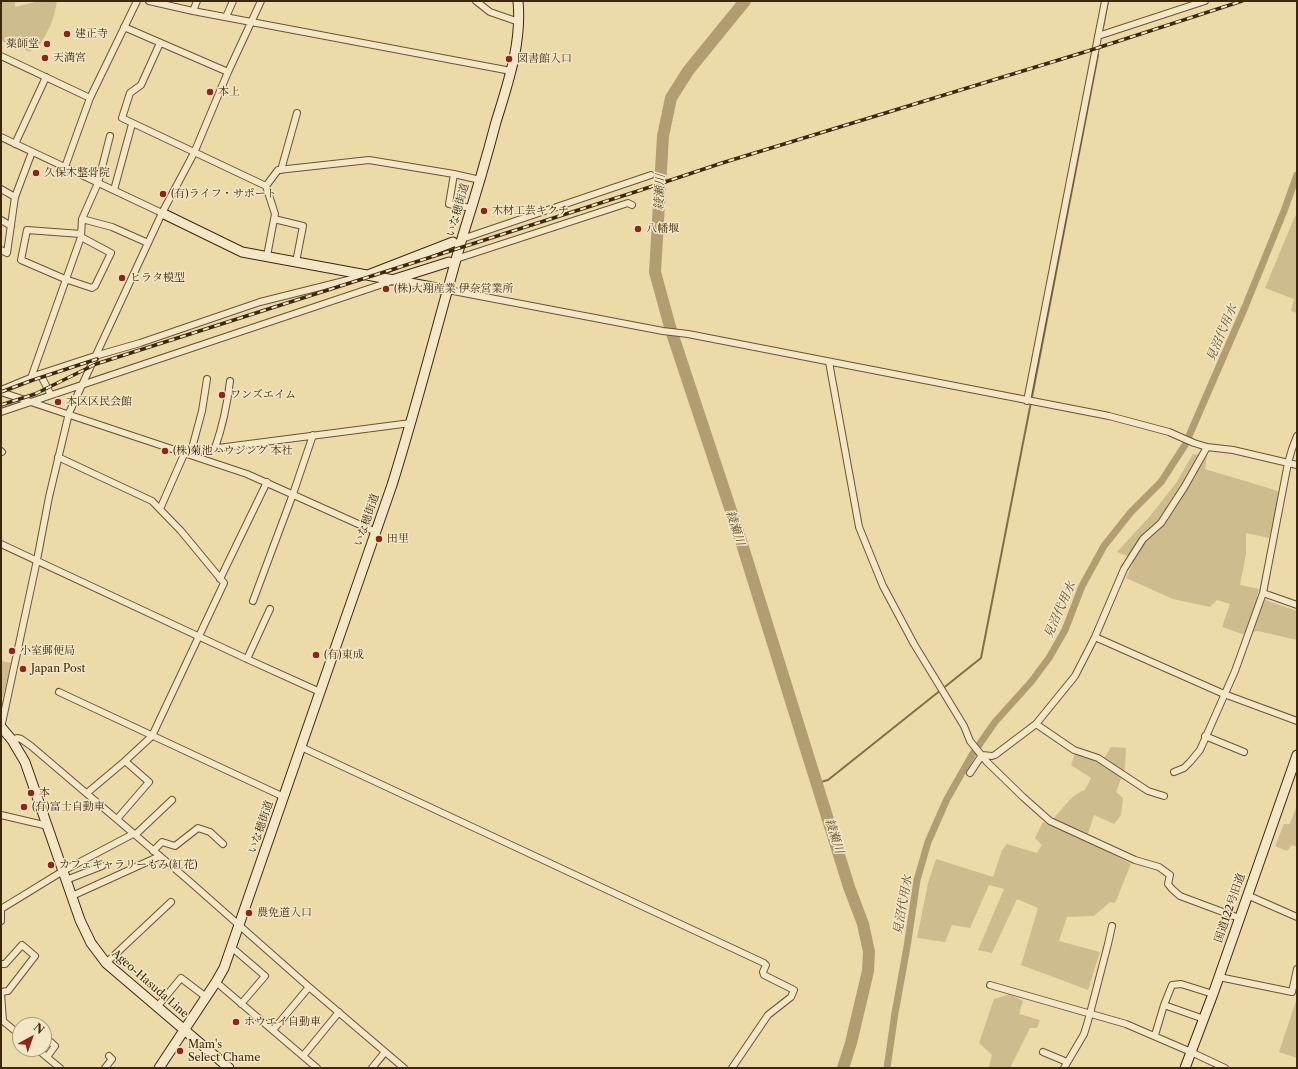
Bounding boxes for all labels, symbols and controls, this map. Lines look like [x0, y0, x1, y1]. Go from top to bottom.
place label: 建正寺 [75, 27, 108, 41]
marker: 建正寺 [62, 29, 72, 39]
place label: 薬師堂 [6, 37, 39, 51]
marker: 薬師堂 [42, 39, 52, 49]
place label: 天満宮 [53, 51, 86, 65]
place label: 図書館入口 [517, 52, 572, 66]
marker: 天満宮 [40, 53, 50, 63]
marker: 図書館入口 [504, 54, 514, 64]
place label: 本上 [218, 85, 240, 99]
marker: 本上 [205, 87, 215, 97]
place label: 久保木整骨院 [44, 166, 110, 180]
marker: 久保木整骨院 [31, 168, 41, 178]
water label: 綾瀬川 [652, 174, 668, 210]
street label: いな穂街道 [444, 182, 472, 238]
place label: (有)ライフ・サポート [171, 187, 277, 201]
marker: (有)ライフ・サポート [158, 189, 168, 199]
place label: 木材工芸キクチ [492, 204, 569, 218]
marker: 木材工芸キクチ [479, 206, 489, 216]
place label: 八幡堰 [646, 222, 679, 236]
marker: 八幡堰 [633, 224, 643, 234]
place label: ヒラタ模型 [130, 271, 185, 285]
marker: ヒラタ模型 [117, 273, 127, 283]
place label: (株)大翔産業 伊奈営業所 [394, 282, 514, 296]
marker: (株)大翔産業 伊奈営業所 [381, 284, 391, 294]
water label: 見沼代用水 [1204, 303, 1240, 363]
place label: ワンズエイム [230, 388, 296, 402]
marker: ワンズエイム [217, 390, 227, 400]
place label: 本区区民会館 [66, 395, 132, 409]
marker: 本区区民会館 [53, 397, 63, 407]
place label: (株)菊池ハウジング 本社 [173, 444, 293, 458]
marker: (株)菊池ハウジング 本社 [160, 446, 170, 456]
street label: いな穂街道 [352, 492, 382, 548]
water label: 綾瀬川 [723, 509, 747, 547]
place label: 田里 [387, 532, 409, 546]
marker: 田里 [374, 534, 384, 544]
water label: 見沼代用水 [1041, 580, 1079, 640]
place label: 小室郵便局 [20, 644, 75, 658]
marker: 小室郵便局 [7, 646, 17, 656]
place label: (有)東成 [324, 648, 364, 662]
marker: (有)東成 [311, 650, 321, 660]
place label: Japan Post [31, 662, 85, 676]
marker: Japan Post [18, 664, 28, 674]
place label: 本 [39, 786, 50, 800]
marker: 本 [26, 788, 36, 798]
street label: いな穂街道 [246, 799, 276, 855]
place label: (有)富士自動車 [32, 800, 105, 814]
marker: (有)富士自動車 [19, 802, 29, 812]
water label: 綾瀬川 [822, 817, 846, 855]
place label: カフェギャラリーもみ(紅花) [59, 858, 198, 872]
marker: カフェギャラリーもみ(紅花) [46, 860, 56, 870]
street label: 国道122号旧道 [1212, 872, 1248, 944]
water label: 見沼代用水 [891, 874, 915, 936]
place label: 農免道入口 [257, 906, 312, 920]
marker: 農免道入口 [244, 908, 254, 918]
street label: Ageo-Hasuda Line [109, 947, 191, 1021]
place label: ホウエイ自動車 [244, 1015, 321, 1029]
north arrow [12, 1017, 52, 1057]
marker: ホウエイ自動車 [231, 1017, 241, 1027]
text: N [31, 1020, 47, 1037]
place label: Mam's Select Chame [188, 1038, 260, 1064]
marker: Mam's Select Chame [175, 1046, 185, 1056]

